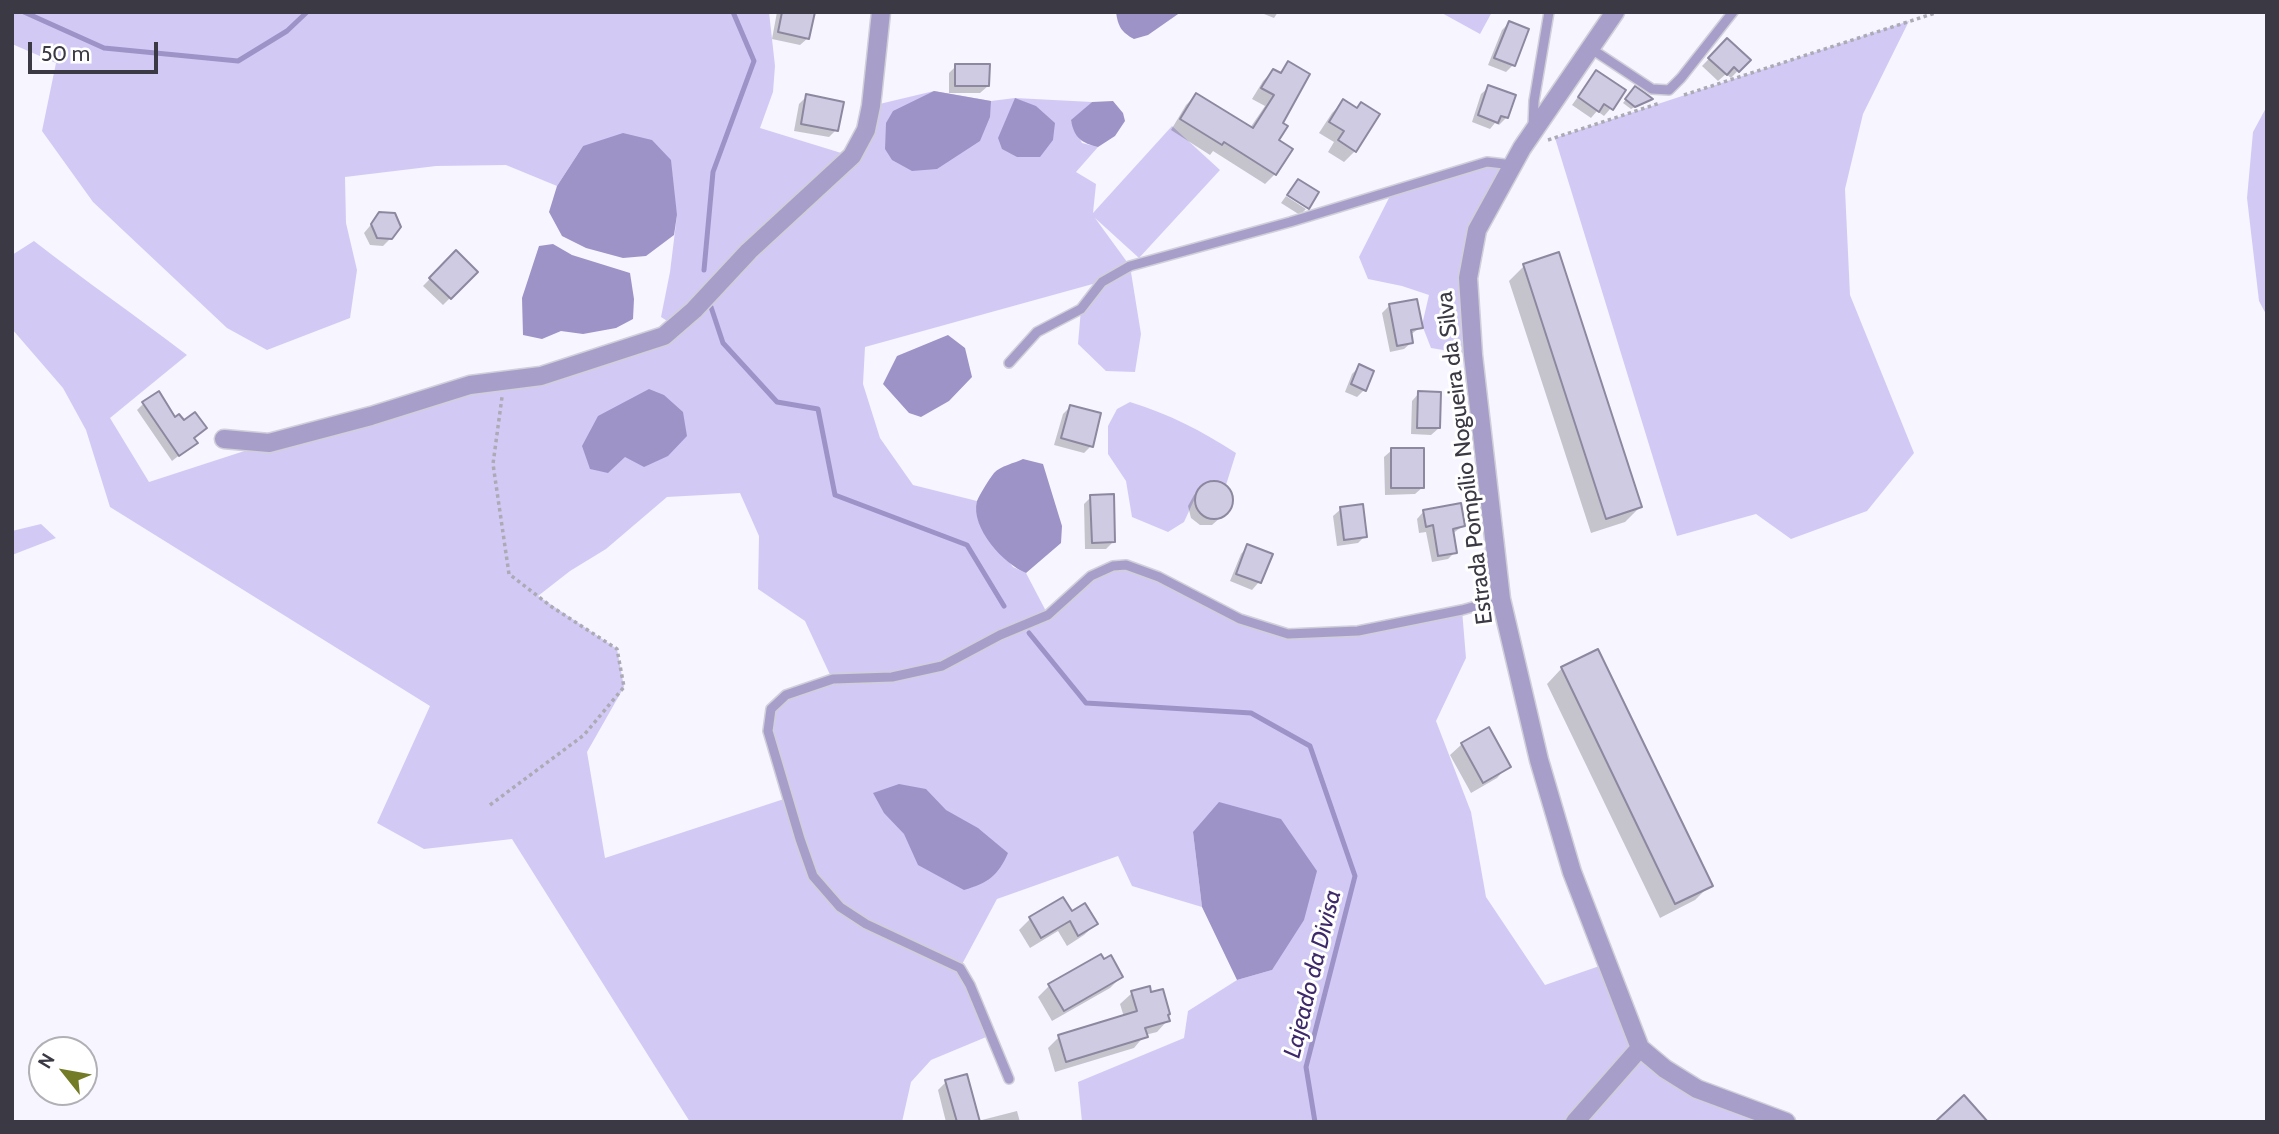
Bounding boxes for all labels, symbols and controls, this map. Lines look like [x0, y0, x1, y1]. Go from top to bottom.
scale bar [32, 28, 161, 72]
text: 50 m [41, 41, 90, 66]
street label: Estrada Pompílio Nogueira da Silva [1431, 290, 1499, 626]
water label: Lajeado da Divisa [1278, 887, 1348, 1061]
north arrow [28, 1036, 98, 1106]
text: N [33, 1049, 60, 1073]

